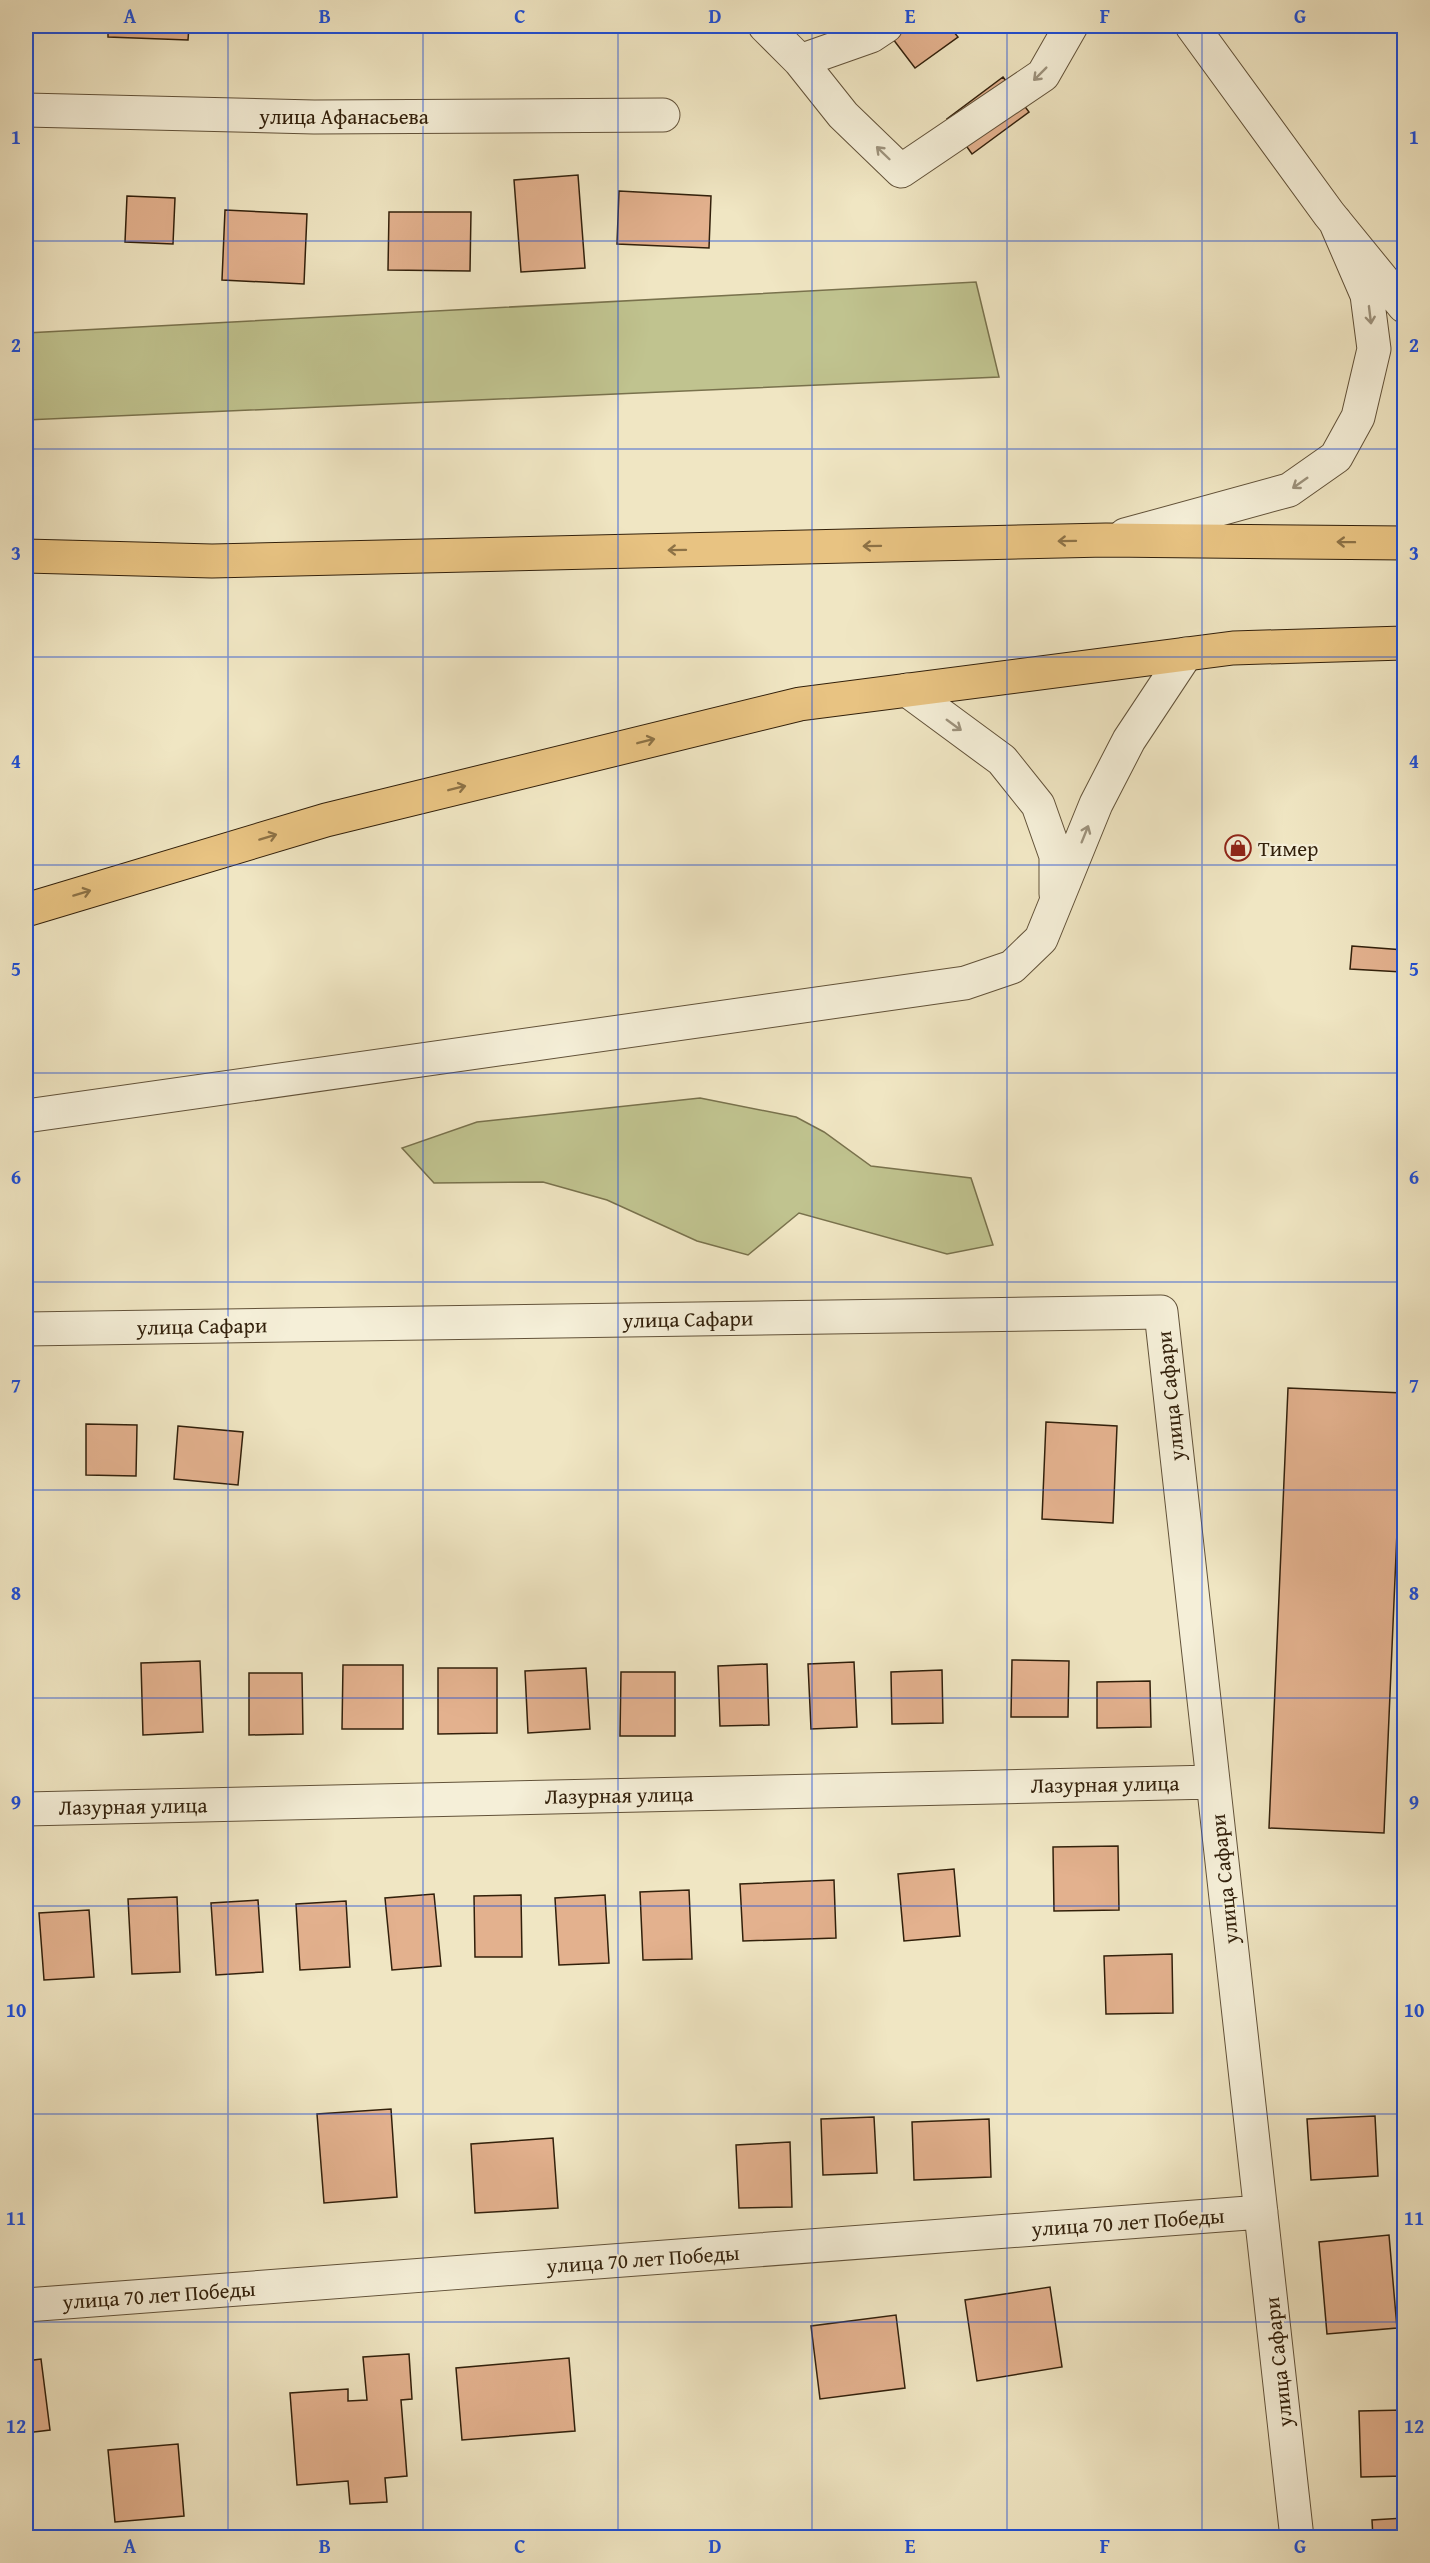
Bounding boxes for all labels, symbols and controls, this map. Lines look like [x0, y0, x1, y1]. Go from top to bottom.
text: A [124, 1, 137, 30]
text: B [319, 1, 331, 30]
text: C [514, 1, 526, 30]
text: D [708, 1, 722, 30]
text: E [905, 1, 916, 30]
text: F [1100, 1, 1110, 30]
text: G [1294, 1, 1306, 30]
one-way arrow [1033, 67, 1047, 82]
street label: улица Афанасьева [258, 101, 429, 132]
text: 1 [11, 122, 21, 151]
text: 1 [1409, 122, 1419, 151]
one-way arrow [876, 147, 891, 161]
one-way arrow [1364, 304, 1375, 324]
text: 2 [11, 330, 21, 359]
text: 2 [1409, 330, 1419, 359]
one-way arrow [1292, 477, 1308, 489]
one-way arrow [1058, 535, 1078, 547]
one-way arrow [1337, 536, 1357, 548]
text: 3 [11, 538, 21, 567]
text: 3 [1409, 538, 1419, 567]
one-way arrow [863, 540, 883, 551]
one-way arrow [668, 544, 688, 556]
one-way arrow [946, 719, 962, 731]
one-way arrow [636, 735, 655, 747]
text: 4 [11, 746, 21, 775]
text: 4 [1409, 746, 1419, 775]
one-way arrow [447, 781, 466, 793]
one-way arrow [1080, 825, 1091, 844]
one-way arrow [258, 831, 277, 842]
shop icon: Тимер [1223, 833, 1253, 863]
place label: Тимер [1258, 833, 1318, 864]
one-way arrow [72, 887, 91, 898]
text: 5 [11, 954, 21, 983]
text: 5 [1409, 954, 1419, 983]
text: 6 [11, 1162, 21, 1191]
text: 6 [1409, 1162, 1419, 1191]
street label: улица Сафари [621, 1302, 754, 1336]
street label: улица Сафари [135, 1309, 268, 1343]
street label: улица Сафари [1148, 1329, 1192, 1464]
text: 7 [11, 1370, 21, 1399]
text: 7 [1409, 1370, 1419, 1399]
text: 8 [11, 1578, 21, 1607]
text: 8 [1409, 1578, 1419, 1607]
street label: Лазурная улица [1030, 1767, 1180, 1801]
street label: Лазурная улица [544, 1778, 694, 1812]
text: 9 [11, 1787, 21, 1816]
text: 9 [1409, 1787, 1419, 1816]
street label: Лазурная улица [58, 1789, 208, 1823]
street label: улица Сафари [1202, 1812, 1246, 1947]
text: 10 [6, 1995, 26, 2024]
text: 10 [1404, 1995, 1424, 2024]
street label: улица 70 лет Победы [1030, 2200, 1226, 2244]
text: 11 [6, 2203, 26, 2232]
text: 11 [1404, 2203, 1424, 2232]
street label: улица 70 лет Победы [545, 2237, 741, 2281]
street label: улица 70 лет Победы [61, 2273, 257, 2317]
street label: улица Сафари [1256, 2295, 1300, 2430]
text: 12 [6, 2411, 26, 2440]
text: 12 [1404, 2411, 1424, 2440]
text: A [124, 2531, 137, 2560]
text: B [319, 2531, 331, 2560]
text: C [514, 2531, 526, 2560]
text: D [708, 2531, 722, 2560]
text: E [905, 2531, 916, 2560]
text: F [1100, 2531, 1110, 2560]
text: G [1294, 2531, 1306, 2560]

